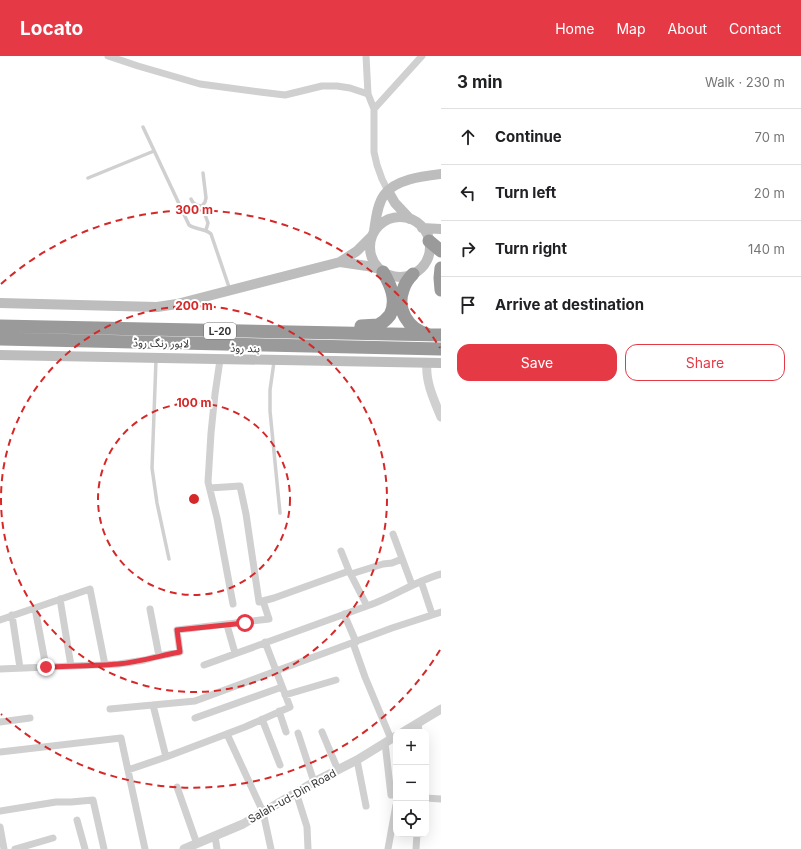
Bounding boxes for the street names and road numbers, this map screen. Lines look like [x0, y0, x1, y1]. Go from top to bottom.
road number: L-20 [204, 323, 236, 339]
street label: لاہور رنگ روڈ [133, 336, 189, 350]
street label: بند روڈ [230, 341, 260, 355]
street label: Salah-ud-Din Road [245, 766, 339, 826]

